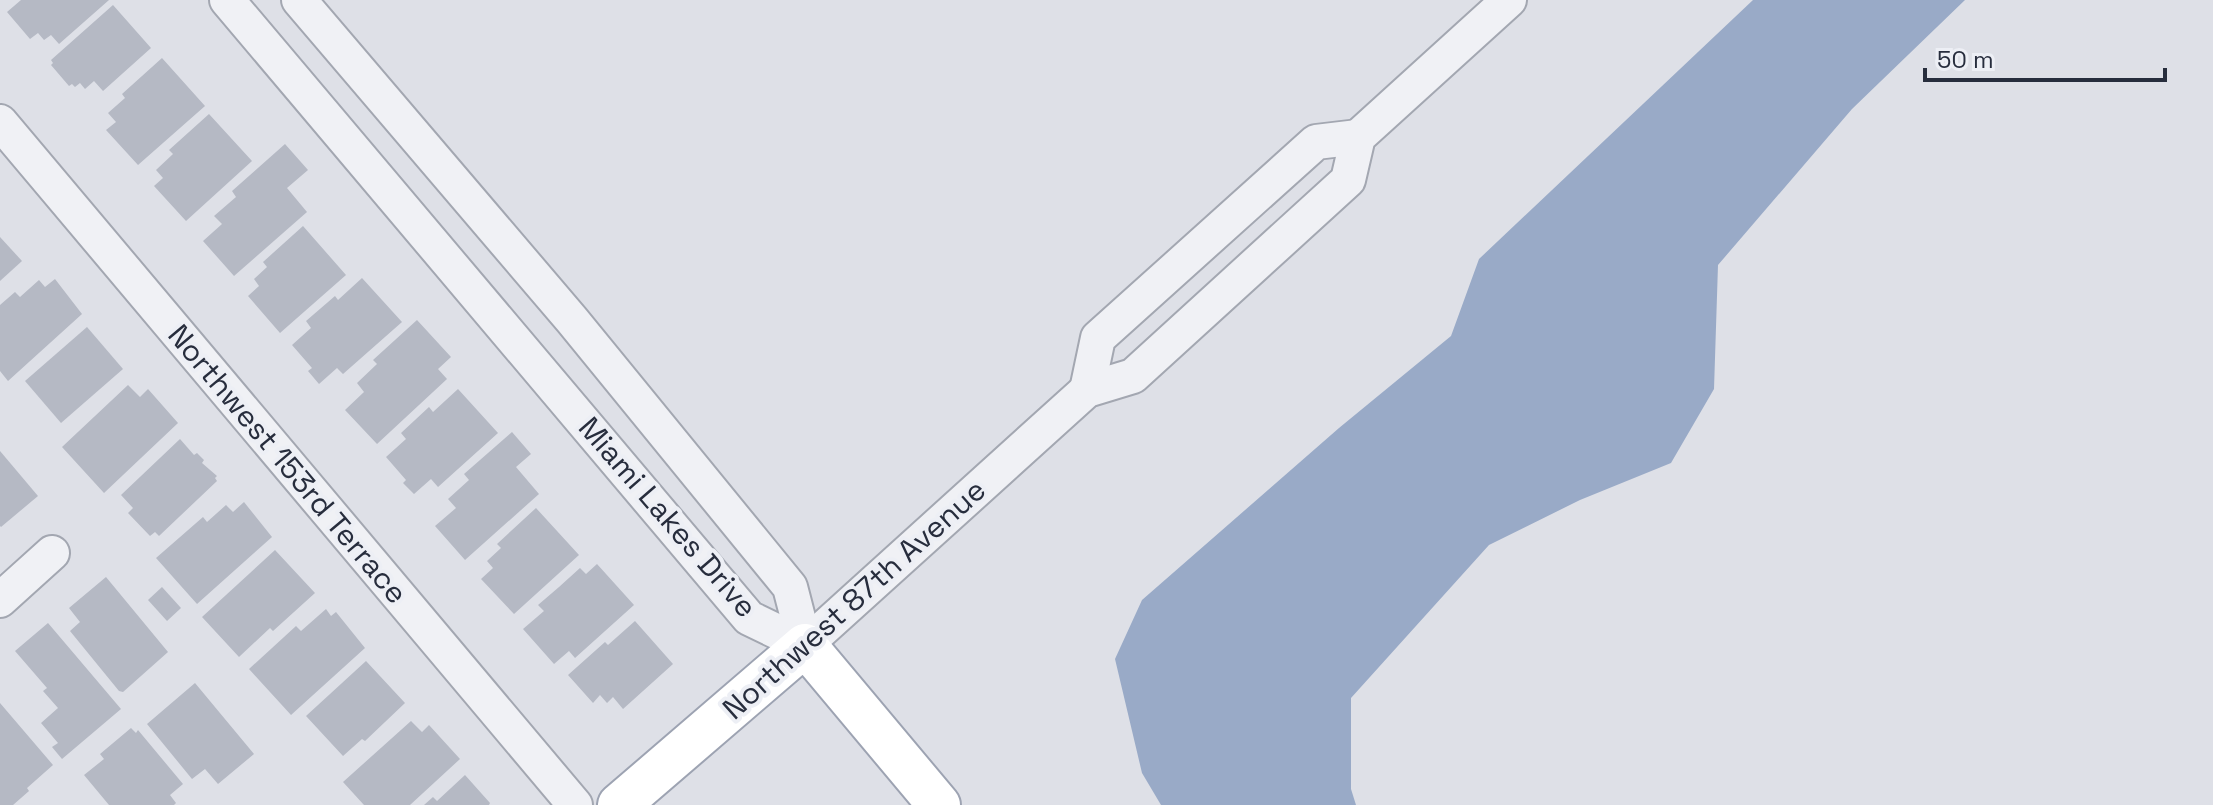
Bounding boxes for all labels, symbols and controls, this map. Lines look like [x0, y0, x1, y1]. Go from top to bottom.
scale bar [1925, 32, 2165, 82]
text: 50 m [1937, 44, 1994, 75]
street label: Northwest 153rd Terrace [160, 316, 416, 612]
street label: Miami Lakes Drive [570, 409, 766, 625]
street label: Northwest 87th Avenue [714, 470, 994, 728]

